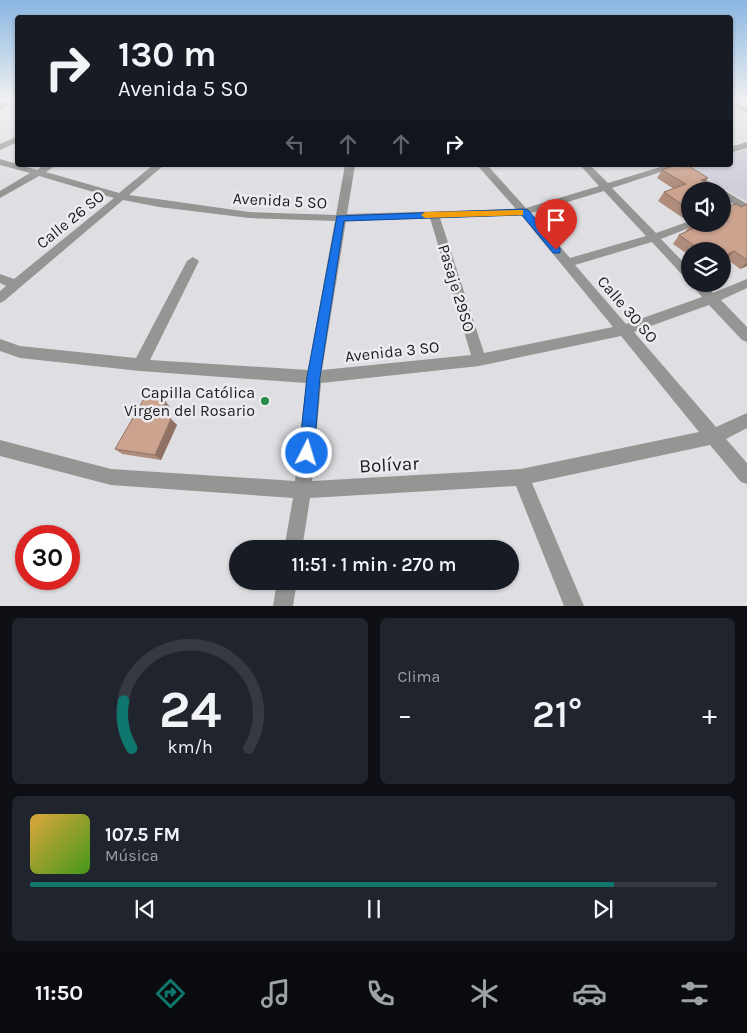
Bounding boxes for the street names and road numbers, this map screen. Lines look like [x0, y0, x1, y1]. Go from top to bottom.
street label: Calle 26 SO [33, 186, 108, 253]
street label: Avenida 5 SO [232, 189, 328, 212]
street label: Pasaje 29SO [434, 242, 479, 334]
street label: Calle 30 SO [593, 272, 662, 347]
street label: Avenida 3 SO [344, 337, 440, 366]
street label: Bolívar [358, 452, 420, 478]

